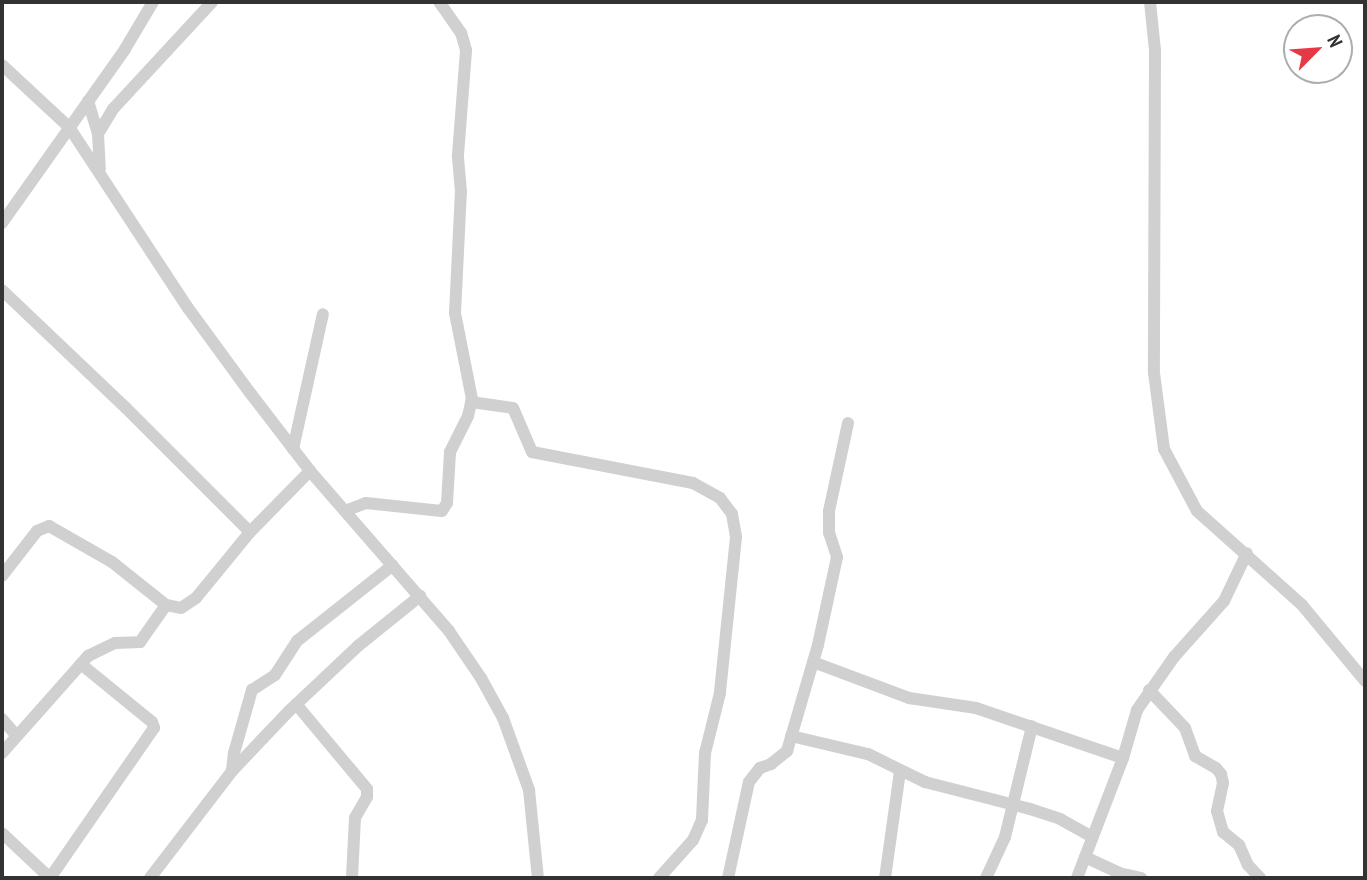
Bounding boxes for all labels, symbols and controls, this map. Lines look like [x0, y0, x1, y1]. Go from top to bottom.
north arrow [1283, 14, 1353, 84]
text: N [1322, 31, 1348, 51]

